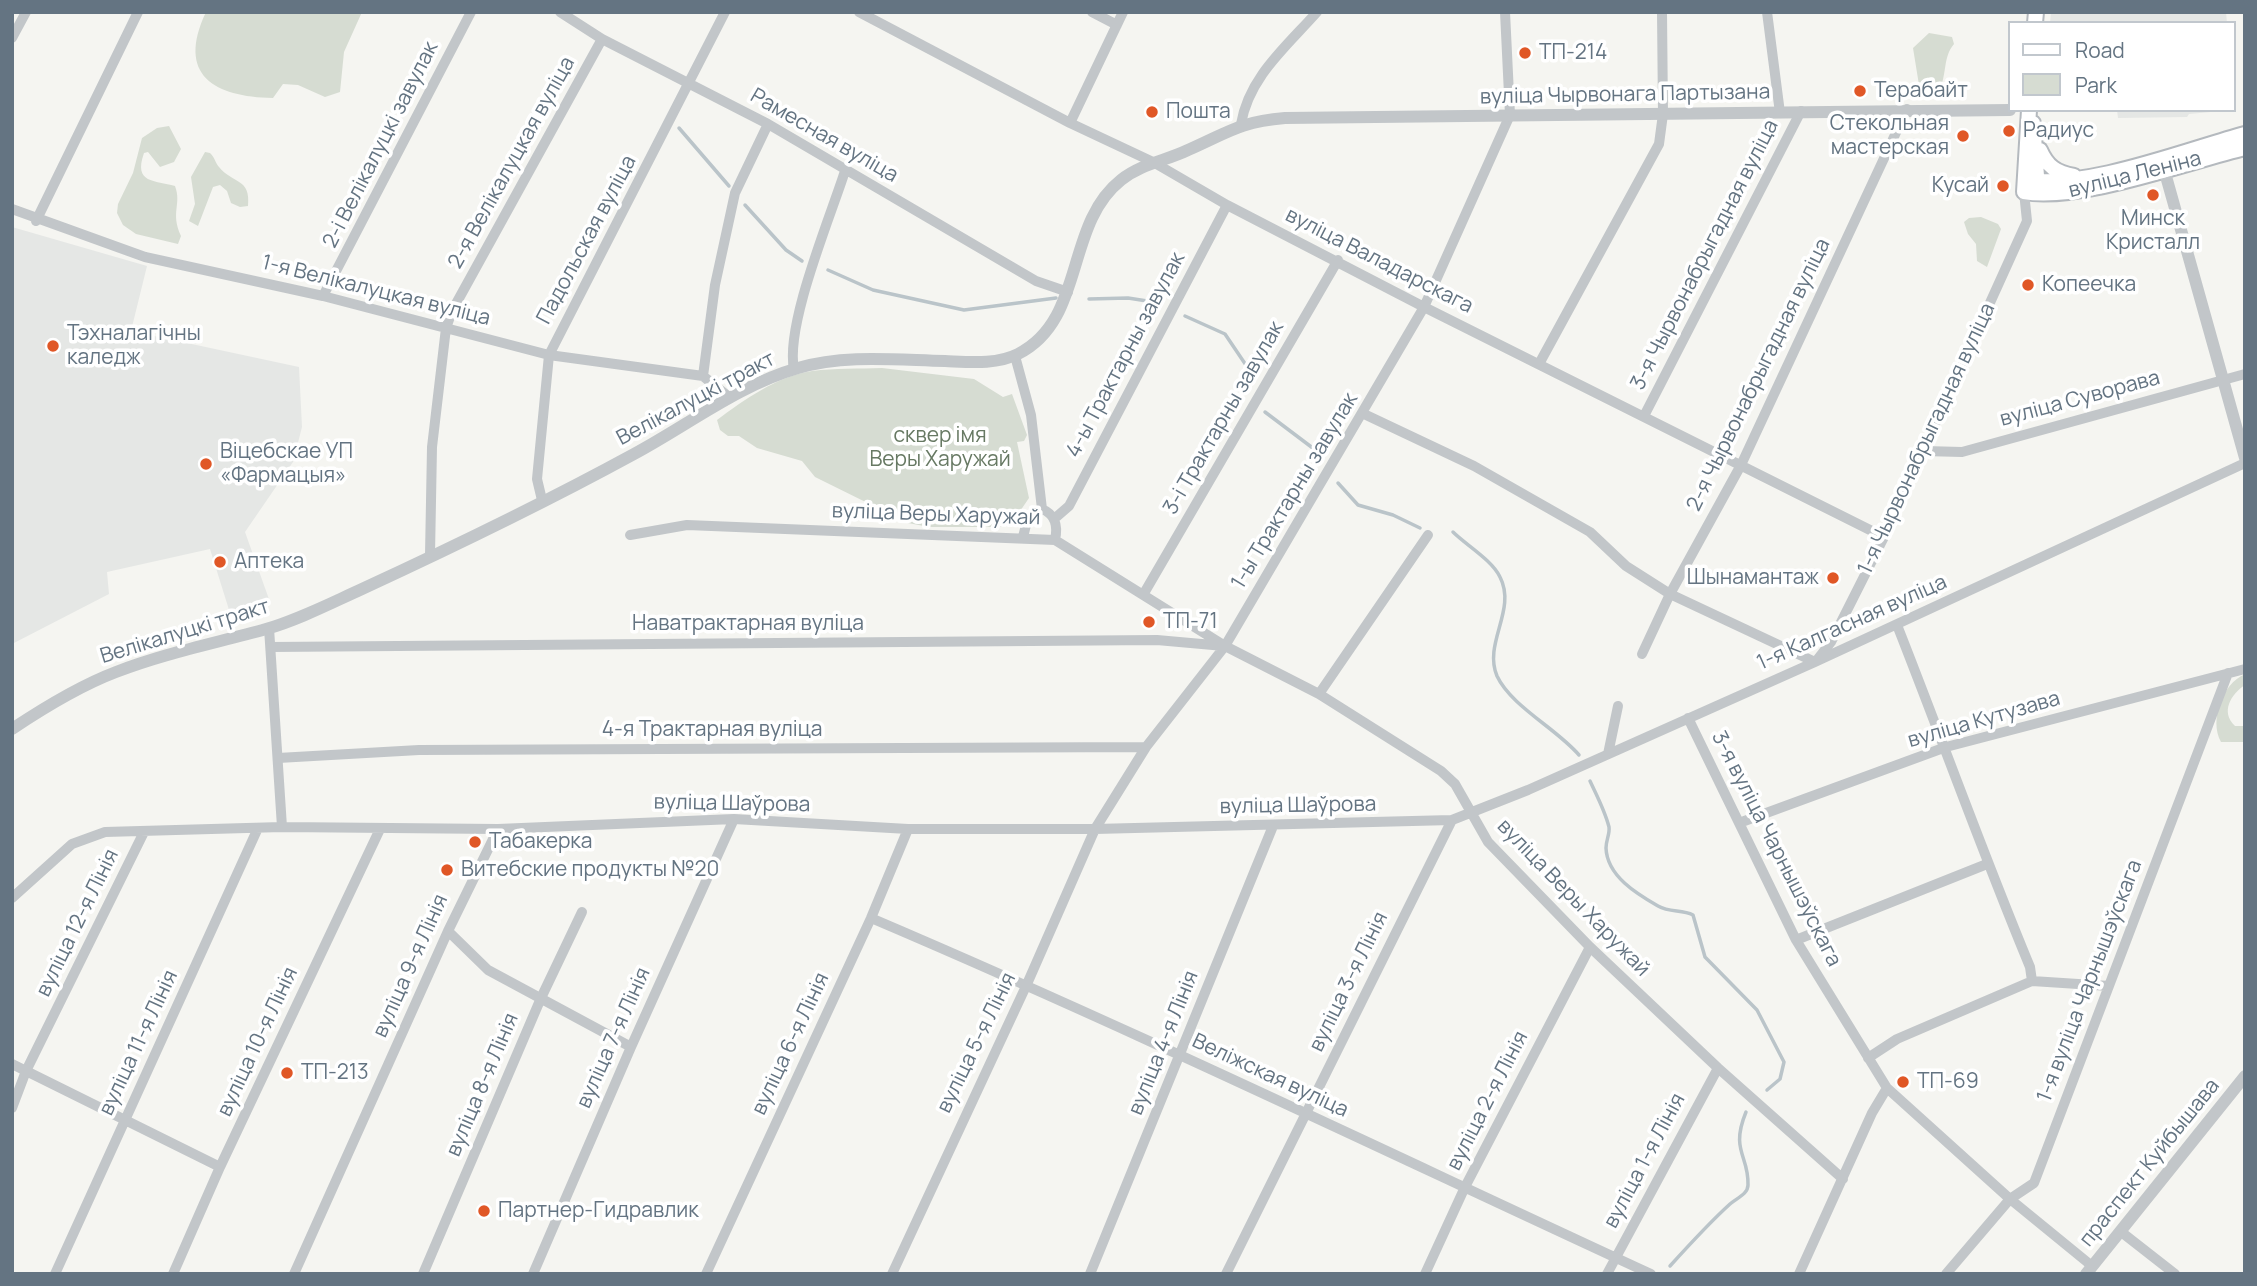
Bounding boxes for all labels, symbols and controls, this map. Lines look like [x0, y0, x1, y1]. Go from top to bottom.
legend [2008, 21, 2236, 112]
text: Road [2075, 36, 2125, 64]
street label: 2-і Велікалуцкі завулак [318, 38, 444, 252]
place label: ТП-214 [1539, 40, 1607, 66]
marker: ТП-214 [1517, 45, 1533, 61]
street label: 2-я Велікалуцкая вуліца [443, 53, 581, 273]
text: Park [2075, 71, 2117, 99]
place label: Терабайт [1874, 78, 1968, 104]
street label: вуліца Чырвонага Партызана [1480, 80, 1770, 110]
marker: Терабайт [1852, 83, 1868, 99]
street label: Рамесная вуліца [746, 84, 902, 188]
place label: Пошта [1166, 99, 1231, 125]
marker: Пошта [1144, 104, 1160, 120]
place label: Стекольная мастерская [1830, 111, 1949, 161]
street label: 3-я Чырвонабрыгадная вуліца [1626, 116, 1784, 394]
place label: Радиус [2023, 118, 2094, 144]
marker: Радиус [2001, 123, 2017, 139]
marker: Стекольная мастерская [1955, 128, 1971, 144]
street label: вуліца Леніна [2066, 146, 2204, 204]
street label: Падольская вуліца [532, 151, 642, 329]
place label: Кусай [1932, 173, 1989, 199]
marker: Кусай [1995, 178, 2011, 194]
marker: Минск Кристалл [2145, 187, 2161, 203]
street label: вуліца Валадарскага [1281, 203, 1477, 319]
place label: Минск Кристалл [2106, 206, 2200, 256]
street label: 2-я Чырвонабрыгадная вуліца [1682, 235, 1836, 515]
street label: 4-ы Трактарны завулак [1061, 248, 1191, 462]
street label: 1-я Велікалуцкая вуліца [259, 250, 493, 332]
place label: Копеечка [2042, 272, 2136, 298]
marker: Копеечка [2020, 277, 2036, 293]
street label: 1-я Чырвонабрыгадная вуліца [1853, 299, 2001, 579]
street label: 3-і Трактарны завулак [1158, 317, 1290, 519]
place label: Тэхналагічны каледж [67, 321, 201, 371]
marker: Тэхналагічны каледж [45, 338, 61, 354]
street label: Велікалуцкі тракт [613, 347, 779, 451]
street label: вуліца Суворава [1997, 366, 2163, 432]
street label: 1-ы Трактарны завулак [1226, 388, 1364, 594]
park label: сквер імя Веры Харужай [869, 423, 1011, 473]
place label: Віцебскае УП «Фармацыя» [220, 439, 353, 489]
marker: Віцебскае УП «Фармацыя» [198, 456, 214, 472]
street label: вуліца Веры Харужай [831, 499, 1041, 531]
place label: Аптека [234, 549, 304, 575]
marker: Аптека [212, 554, 228, 570]
place label: Шынамантаж [1687, 565, 1819, 591]
street label: 1-я Калгасная вуліца [1753, 570, 1951, 676]
marker: Шынамантаж [1825, 570, 1841, 586]
street label: Велікалуцкі тракт [97, 594, 273, 670]
place label: ТП-71 [1163, 609, 1218, 635]
street label: Наватрактарная вуліца [632, 611, 864, 637]
marker: ТП-71 [1141, 614, 1157, 630]
street label: вуліца Кутузава [1905, 686, 2063, 754]
street label: 4-я Трактарная вуліца [602, 717, 822, 743]
street label: 3-я вуліца Чарнышэўскага [1706, 727, 1846, 971]
street label: вуліца Шаўрова [653, 790, 811, 818]
street label: вуліца Шаўрова [1219, 792, 1377, 820]
street label: вуліца Веры Харужай [1491, 814, 1655, 982]
place label: Табакерка [489, 829, 592, 855]
marker: Табакерка [467, 834, 483, 850]
street label: вуліца 12-я Лінія [31, 845, 125, 1001]
street label: 1-я вуліца Чарнышэўскага [2032, 856, 2148, 1106]
place label: Витебские продукты №20 [461, 857, 719, 883]
marker: Витебские продукты №20 [439, 862, 455, 878]
street label: вуліца 9-я Лінія [368, 891, 454, 1041]
street label: вуліца 3-я Лінія [1304, 908, 1394, 1056]
street label: вуліца 10-я Лінія [212, 963, 304, 1121]
street label: вуліца 7-я Лінія [572, 964, 656, 1112]
street label: вуліца 11-я Лінія [94, 966, 184, 1120]
street label: вуліца 4-я Лінія [1124, 967, 1204, 1119]
street label: вуліца 6-я Лінія [747, 969, 835, 1119]
street label: вуліца 5-я Лінія [932, 969, 1022, 1117]
street label: вуліца 8-я Лінія [442, 1010, 524, 1160]
street label: вуліца 2-я Лінія [1442, 1027, 1534, 1175]
street label: Веліжская вуліца [1188, 1029, 1352, 1123]
place label: ТП-213 [301, 1060, 369, 1086]
marker: ТП-213 [279, 1065, 295, 1081]
place label: ТП-69 [1917, 1069, 1979, 1095]
marker: ТП-69 [1895, 1074, 1911, 1090]
street label: праспект Куйбышава [2075, 1074, 2225, 1252]
street label: вуліца 1-я Лінія [1599, 1089, 1691, 1233]
place label: Партнер-Гидравлик [498, 1198, 699, 1224]
marker: Партнер-Гидравлик [476, 1203, 492, 1219]

